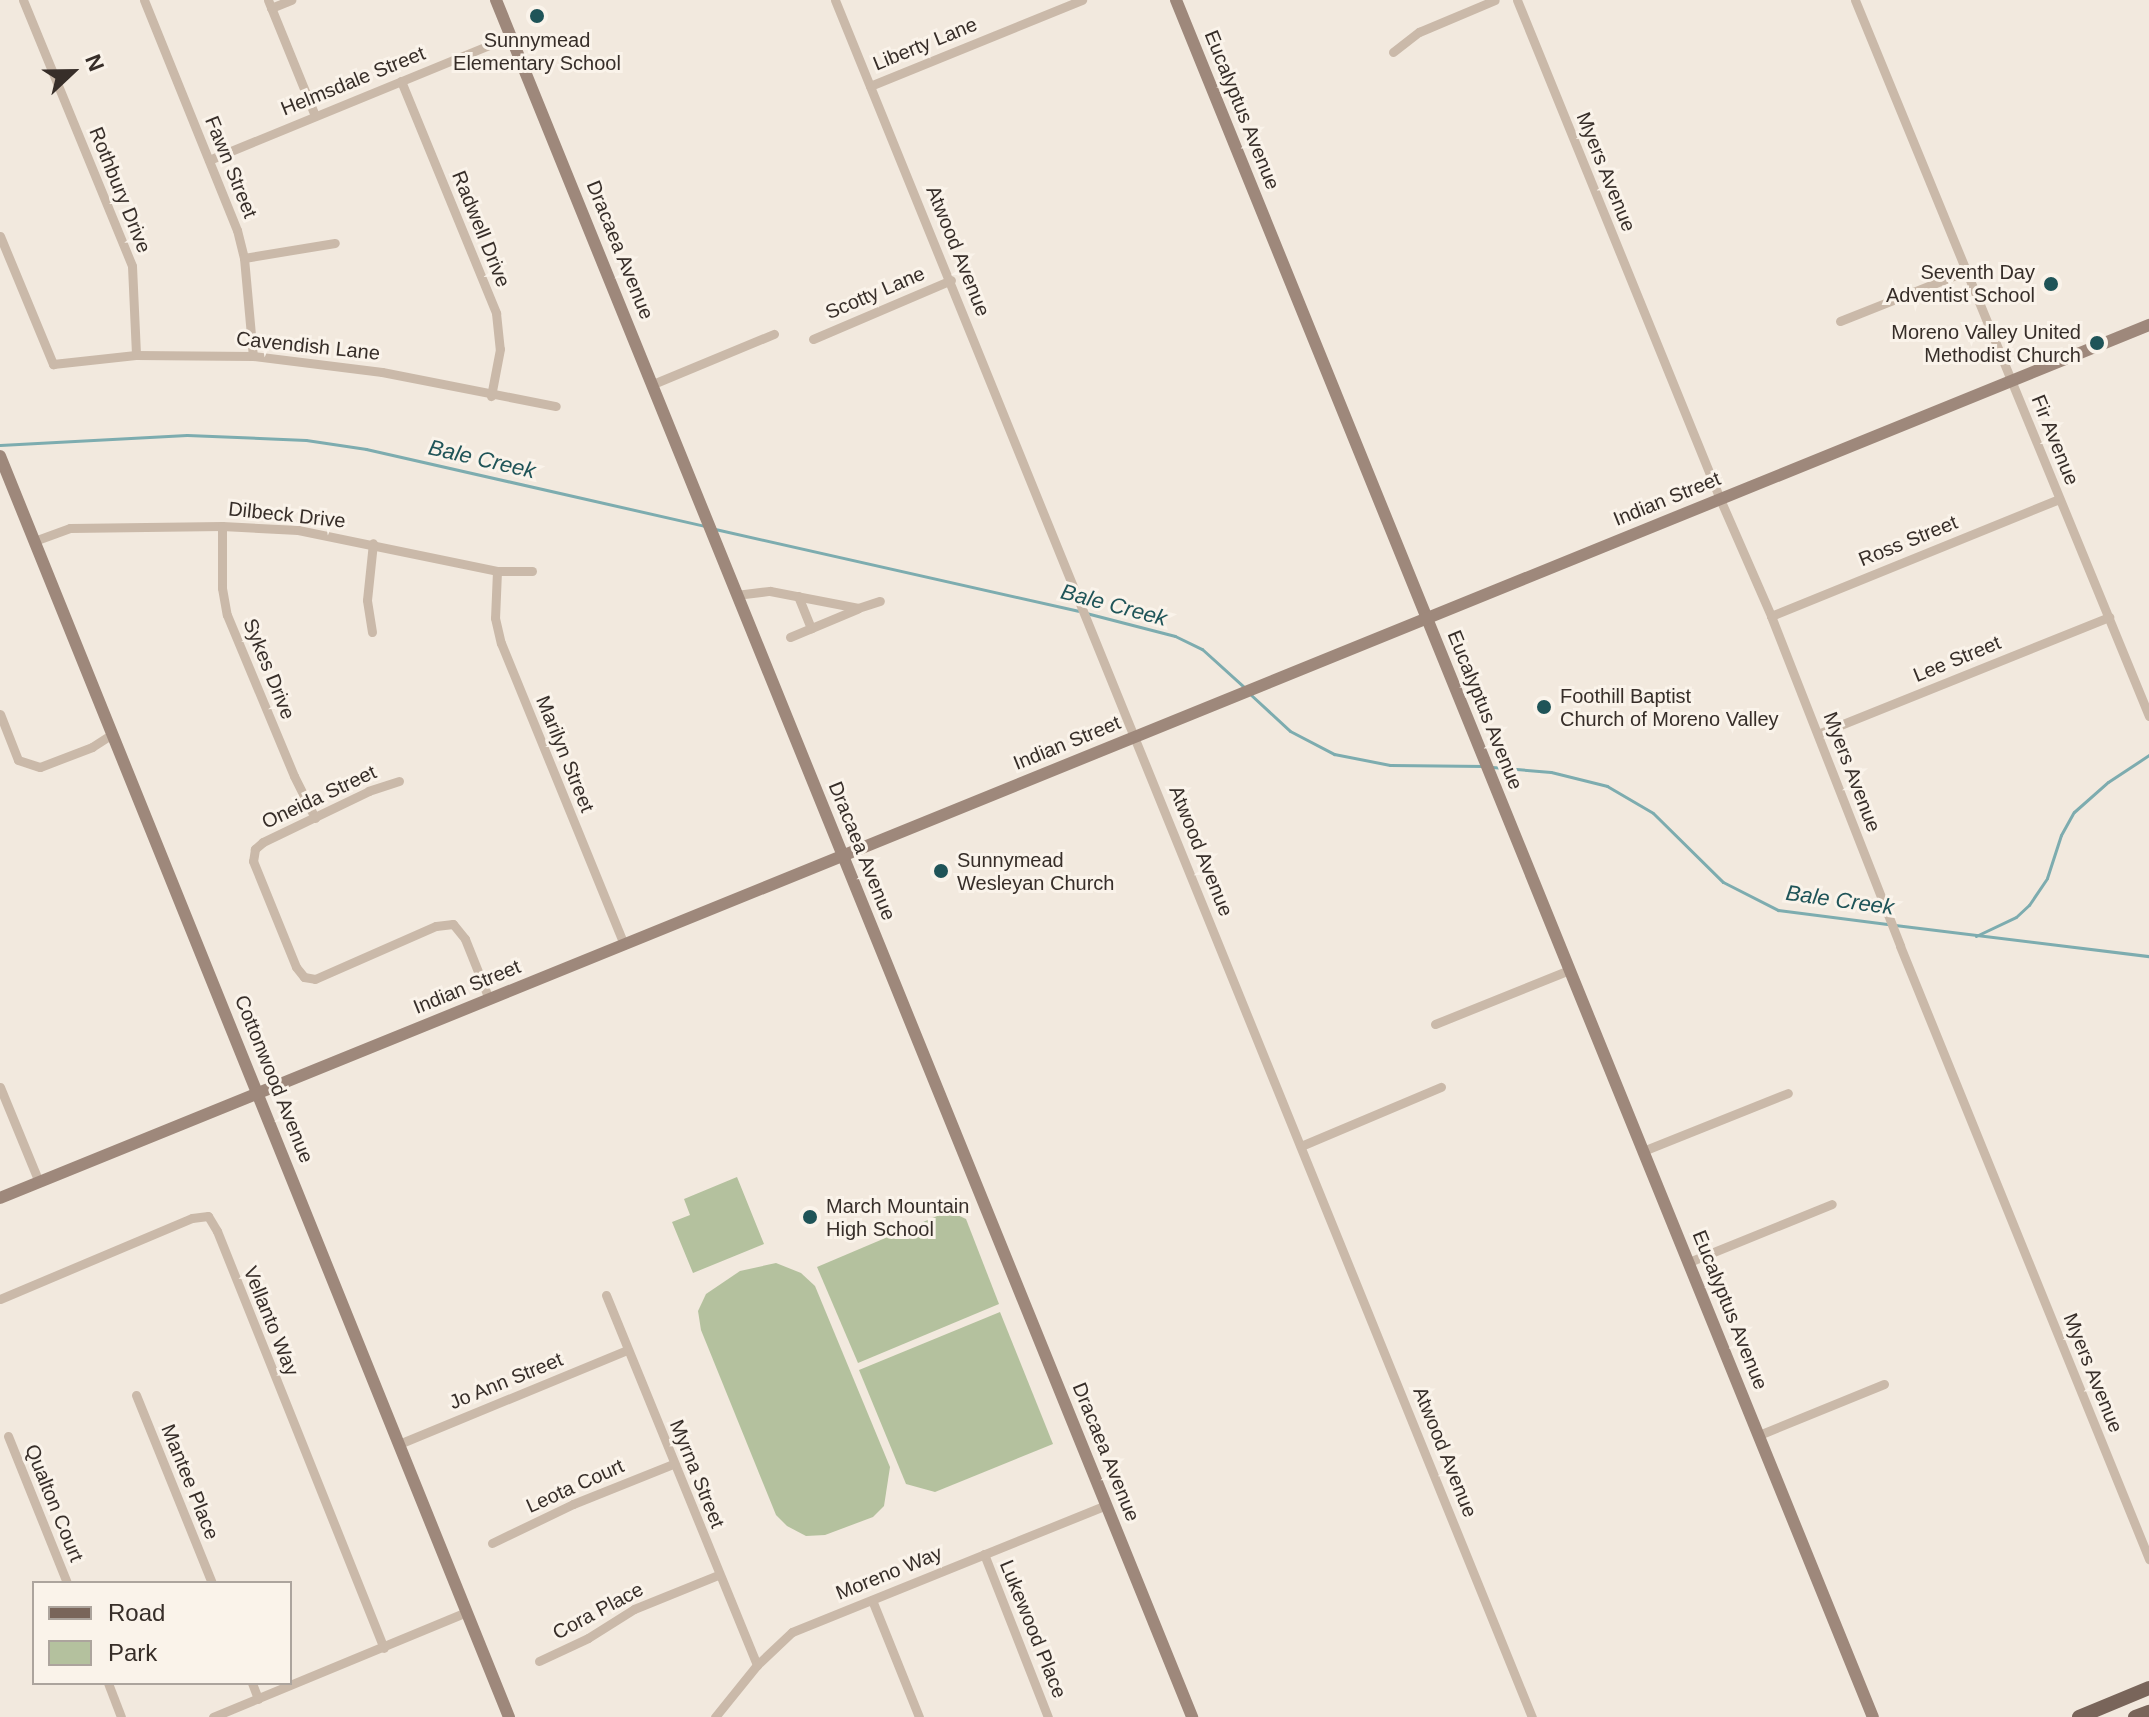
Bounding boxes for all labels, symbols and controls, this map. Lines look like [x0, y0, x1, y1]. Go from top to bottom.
marker: Sunnymead Elementary School [528, 7, 546, 25]
street label: Liberty Lane [869, 12, 981, 76]
street label: Eucalyptus Avenue [1199, 26, 1285, 194]
place label: Sunnymead Elementary School [453, 28, 621, 75]
north arrow [32, 32, 112, 112]
street label: Helmsdale Street [277, 41, 429, 121]
text: N [80, 51, 109, 75]
street label: Myers Avenue [1571, 108, 1641, 236]
street label: Fawn Street [200, 113, 262, 221]
street label: Rothbury Drive [84, 124, 156, 256]
street label: Radwell Drive [447, 167, 515, 291]
street label: Dracaea Avenue [581, 177, 659, 323]
street label: Atwood Avenue [921, 182, 995, 320]
place label: Seventh Day Adventist School [1886, 260, 2035, 307]
street label: Scotty Lane [822, 261, 928, 325]
marker: Seventh Day Adventist School [2042, 275, 2060, 293]
place label: Moreno Valley United Methodist Church [1891, 320, 2081, 367]
street label: Cavendish Lane [235, 327, 381, 365]
marker: Moreno Valley United Methodist Church [2088, 334, 2106, 352]
street label: Fir Avenue [2026, 391, 2084, 489]
water label: Bale Creek [426, 434, 538, 484]
street label: Indian Street [1610, 467, 1724, 531]
street label: Dilbeck Drive [227, 497, 347, 533]
street label: Ross Street [1855, 510, 1961, 572]
water label: Bale Creek [1058, 578, 1170, 632]
street label: Sykes Drive [238, 615, 300, 723]
street label: Eucalyptus Avenue [1442, 626, 1528, 794]
street label: Lee Street [1910, 631, 2004, 687]
place label: Foothill Baptist Church of Moreno Valley [1560, 684, 1779, 731]
street label: Marilyn Street [531, 692, 599, 816]
marker: Foothill Baptist Church of Moreno Valley [1535, 698, 1553, 716]
street label: Myers Avenue [1818, 708, 1886, 836]
street label: Indian Street [1010, 711, 1124, 775]
street label: Oneida Street [258, 760, 380, 834]
street label: Dracaea Avenue [823, 778, 901, 924]
street label: Atwood Avenue [1164, 782, 1238, 920]
place label: Sunnymead Wesleyan Church [957, 848, 1114, 895]
marker: Sunnymead Wesleyan Church [932, 862, 950, 880]
water label: Bale Creek [1784, 879, 1896, 921]
street label: Indian Street [410, 955, 524, 1019]
street label: Cottonwood Avenue [229, 991, 319, 1167]
place label: March Mountain High School [826, 1194, 969, 1241]
marker: March Mountain High School [801, 1208, 819, 1226]
street label: Eucalyptus Avenue [1687, 1226, 1773, 1394]
street label: Vellanto Way [238, 1263, 304, 1379]
street label: Myers Avenue [2058, 1309, 2128, 1437]
street label: Jo Ann Street [445, 1347, 567, 1415]
street label: Dracaea Avenue [1067, 1379, 1145, 1525]
street label: Atwood Avenue [1408, 1383, 1482, 1521]
street label: Myrna Street [664, 1416, 730, 1532]
street label: Mantee Place [156, 1421, 224, 1543]
street label: Qualton Court [20, 1441, 88, 1565]
street label: Leota Court [522, 1454, 628, 1518]
street label: Moreno Way [832, 1541, 946, 1605]
street label: Lukewood Place [994, 1556, 1072, 1702]
street label: Cora Place [549, 1577, 647, 1645]
legend [32, 1581, 292, 1685]
text: Road [108, 1599, 165, 1626]
text: Park [108, 1639, 157, 1666]

